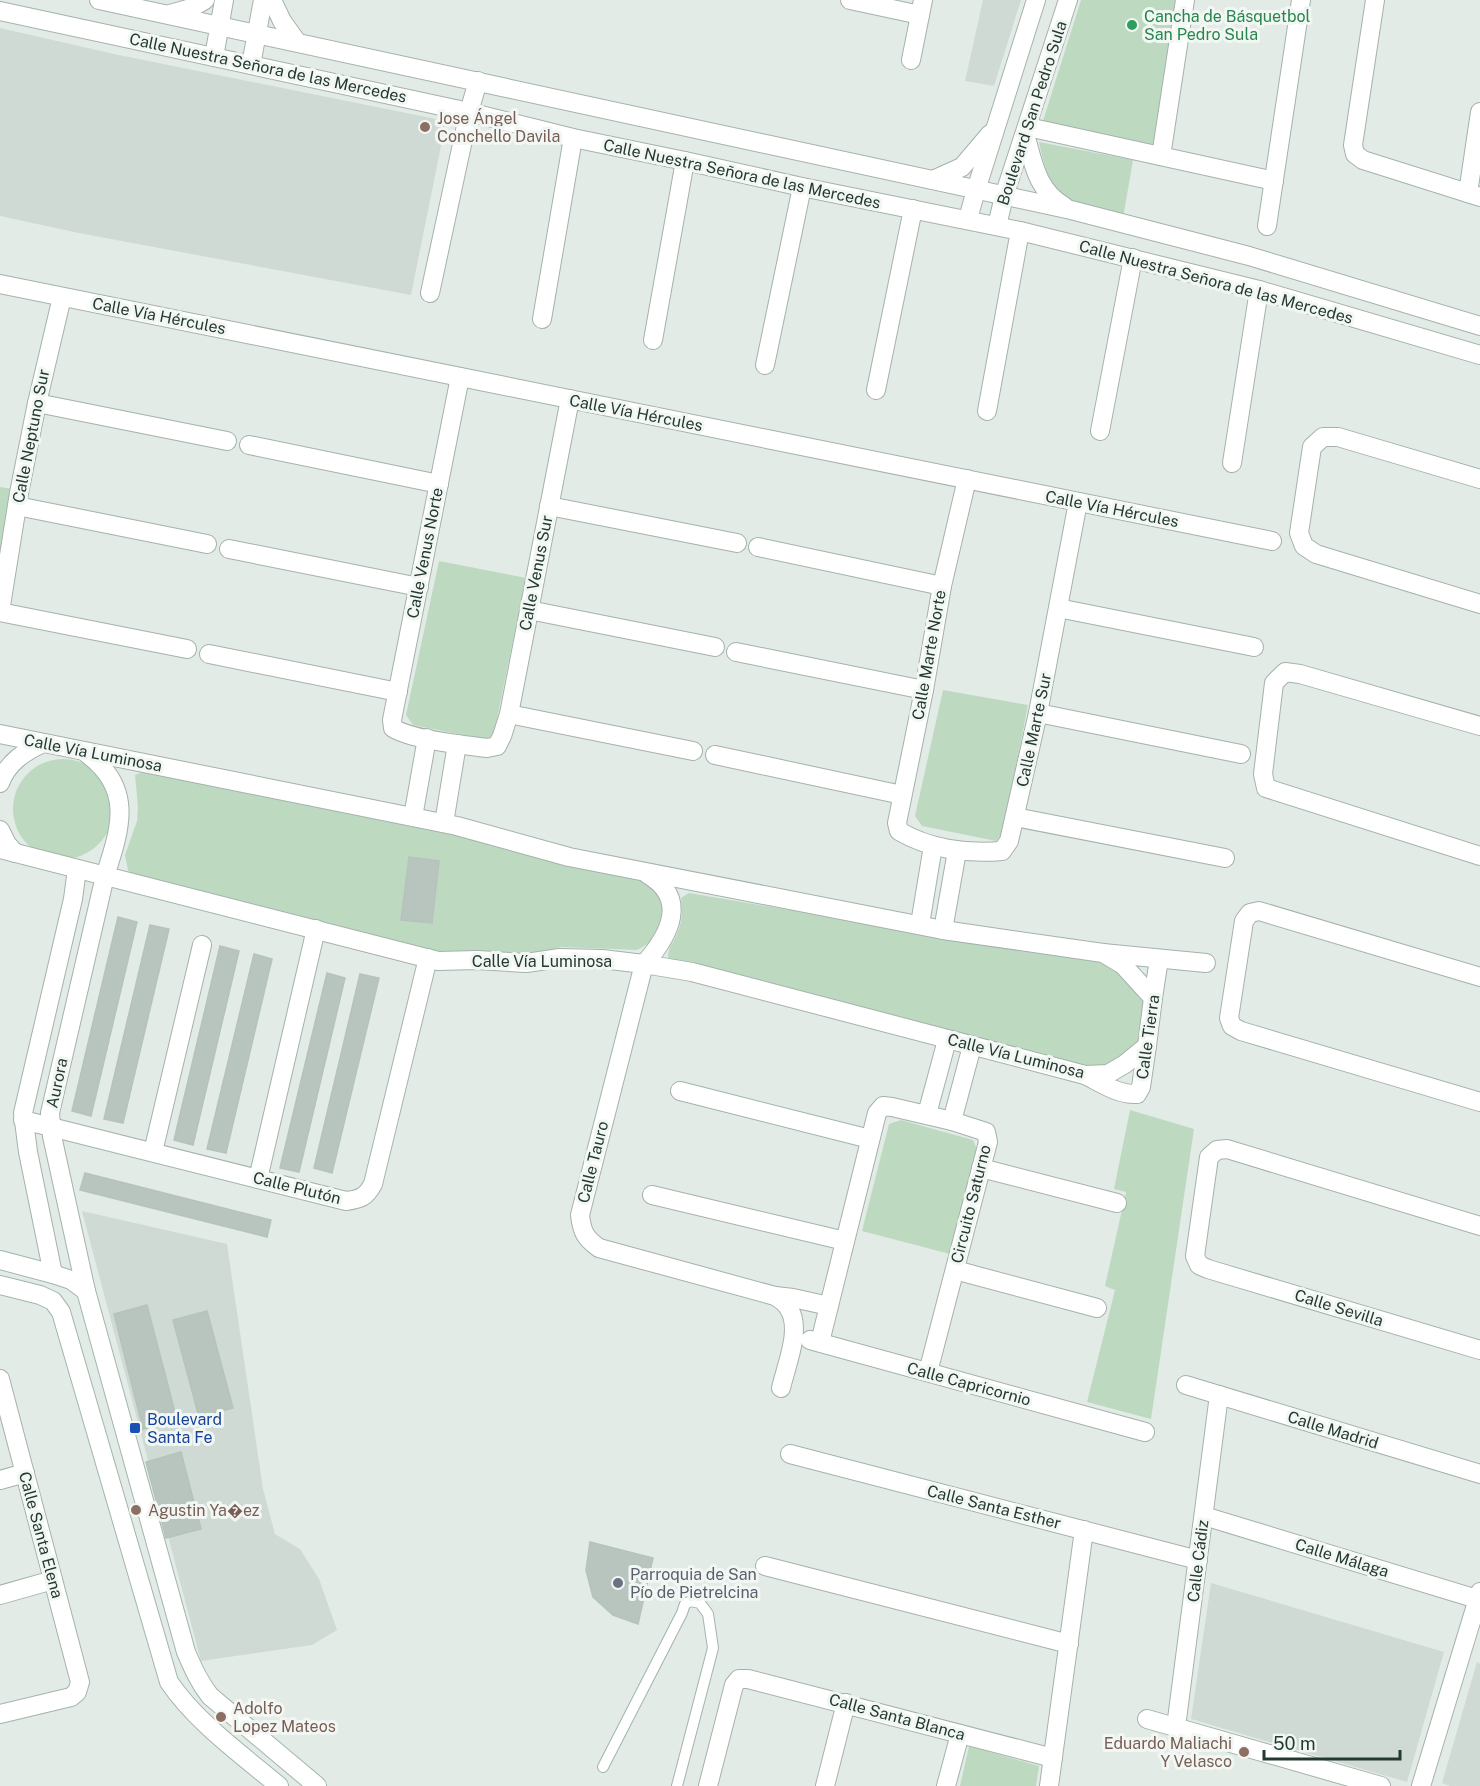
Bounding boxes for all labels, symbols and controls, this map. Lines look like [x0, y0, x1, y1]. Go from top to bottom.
place label: Cancha de Básquetbol San Pedro Sula [1144, 7, 1311, 44]
street label: Boulevard San Pedro Sula [993, 18, 1071, 208]
marker: Cancha de Básquetbol San Pedro Sula [1125, 18, 1139, 32]
street label: Calle Nuestra Señora de las Mercedes [128, 29, 408, 107]
place label: Jose Ángel Conchello Davila [437, 108, 560, 146]
marker: Jose Ángel Conchello Davila [418, 120, 432, 134]
street label: Calle Nuestra Señora de las Mercedes [602, 135, 882, 213]
street label: Calle Nuestra Señora de las Mercedes [1077, 236, 1355, 328]
street label: Calle Vía Hércules [91, 294, 227, 338]
street label: Calle Neptuno Sur [9, 368, 53, 504]
street label: Calle Vía Hércules [568, 391, 704, 435]
street label: Calle Venus Norte [403, 486, 447, 620]
street label: Calle Vía Hércules [1044, 487, 1180, 531]
street label: Calle Venus Sur [515, 514, 557, 632]
street label: Calle Marte Norte [908, 589, 950, 721]
street label: Calle Marte Sur [1013, 671, 1055, 789]
street label: Calle Vía Luminosa [22, 730, 164, 776]
street label: Calle Vía Luminosa [472, 952, 612, 971]
street label: Calle Tierra [1133, 993, 1163, 1081]
street label: Calle Vía Luminosa [946, 1030, 1086, 1082]
street label: Aurora [42, 1056, 72, 1110]
street label: Calle Tauro [574, 1119, 612, 1205]
street label: Circuito Saturno [947, 1143, 995, 1265]
street label: Calle Plutón [251, 1168, 343, 1208]
street label: Calle Sevilla [1292, 1286, 1386, 1330]
street label: Calle Capricornio [905, 1358, 1033, 1410]
street label: Calle Madrid [1285, 1407, 1381, 1453]
place label: Boulevard Santa Fe [147, 1410, 222, 1447]
marker: Boulevard Santa Fe [128, 1421, 142, 1435]
street label: Calle Santa Elena [15, 1470, 67, 1600]
street label: Calle Santa Esther [925, 1481, 1063, 1533]
place label: Agustin Ya�ez [148, 1501, 260, 1520]
marker: Agustin Ya�ez [129, 1503, 143, 1517]
street label: Calle Cádiz [1184, 1518, 1213, 1603]
street label: Calle Málaga [1293, 1535, 1391, 1581]
place label: Parroquia de San Pío de Pietrelcina [630, 1565, 758, 1602]
marker: Parroquia de San Pío de Pietrelcina [611, 1576, 625, 1590]
street label: Calle Santa Blanca [827, 1690, 967, 1744]
place label: Adolfo Lopez Mateos [233, 1699, 336, 1736]
marker: Adolfo Lopez Mateos [214, 1710, 228, 1724]
scale bar [1264, 1723, 1400, 1761]
text: 50 m [1273, 1733, 1316, 1754]
place label: Eduardo Maliachi Y Velasco [1104, 1734, 1232, 1771]
marker: Eduardo Maliachi Y Velasco [1237, 1745, 1251, 1759]

